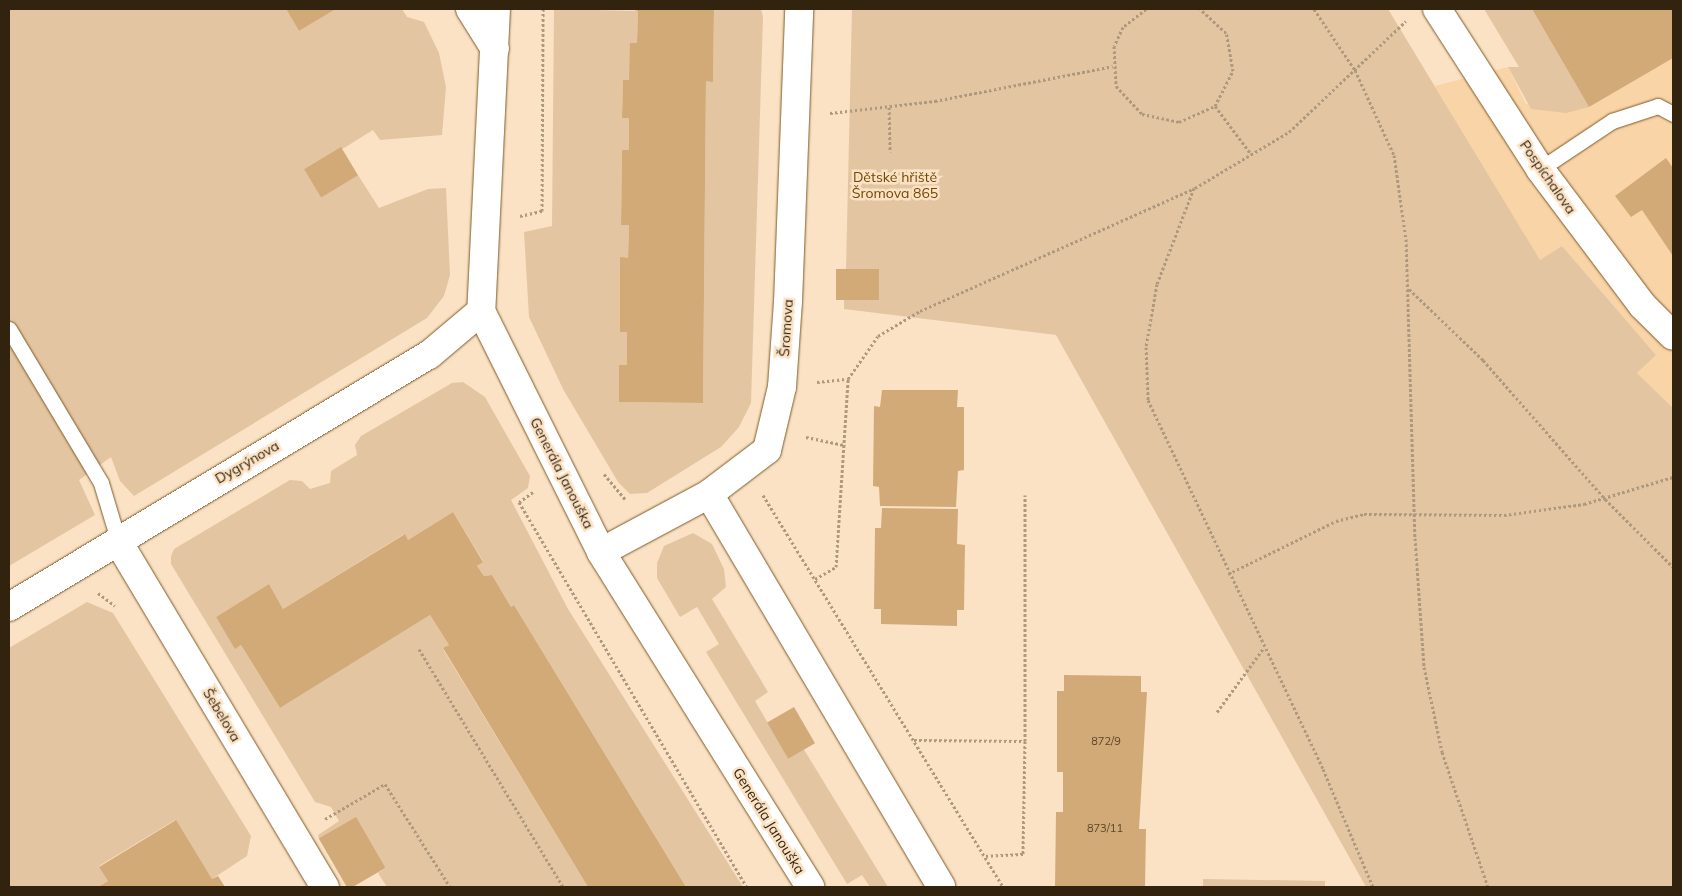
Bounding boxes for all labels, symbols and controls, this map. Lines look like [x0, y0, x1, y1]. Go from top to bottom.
street label: Pospíchalova [1516, 137, 1580, 217]
park label: Dětské hřiště Šromova 865 [852, 169, 938, 202]
street label: Šromova [776, 299, 796, 357]
street label: Generála Janouška [527, 415, 597, 531]
street label: Dygrýnova [212, 437, 282, 487]
street label: Šebelova [200, 685, 244, 745]
house number: 872/9 [1091, 734, 1121, 748]
street label: Generála Janouška [729, 765, 809, 877]
house number: 873/11 [1087, 821, 1123, 835]

